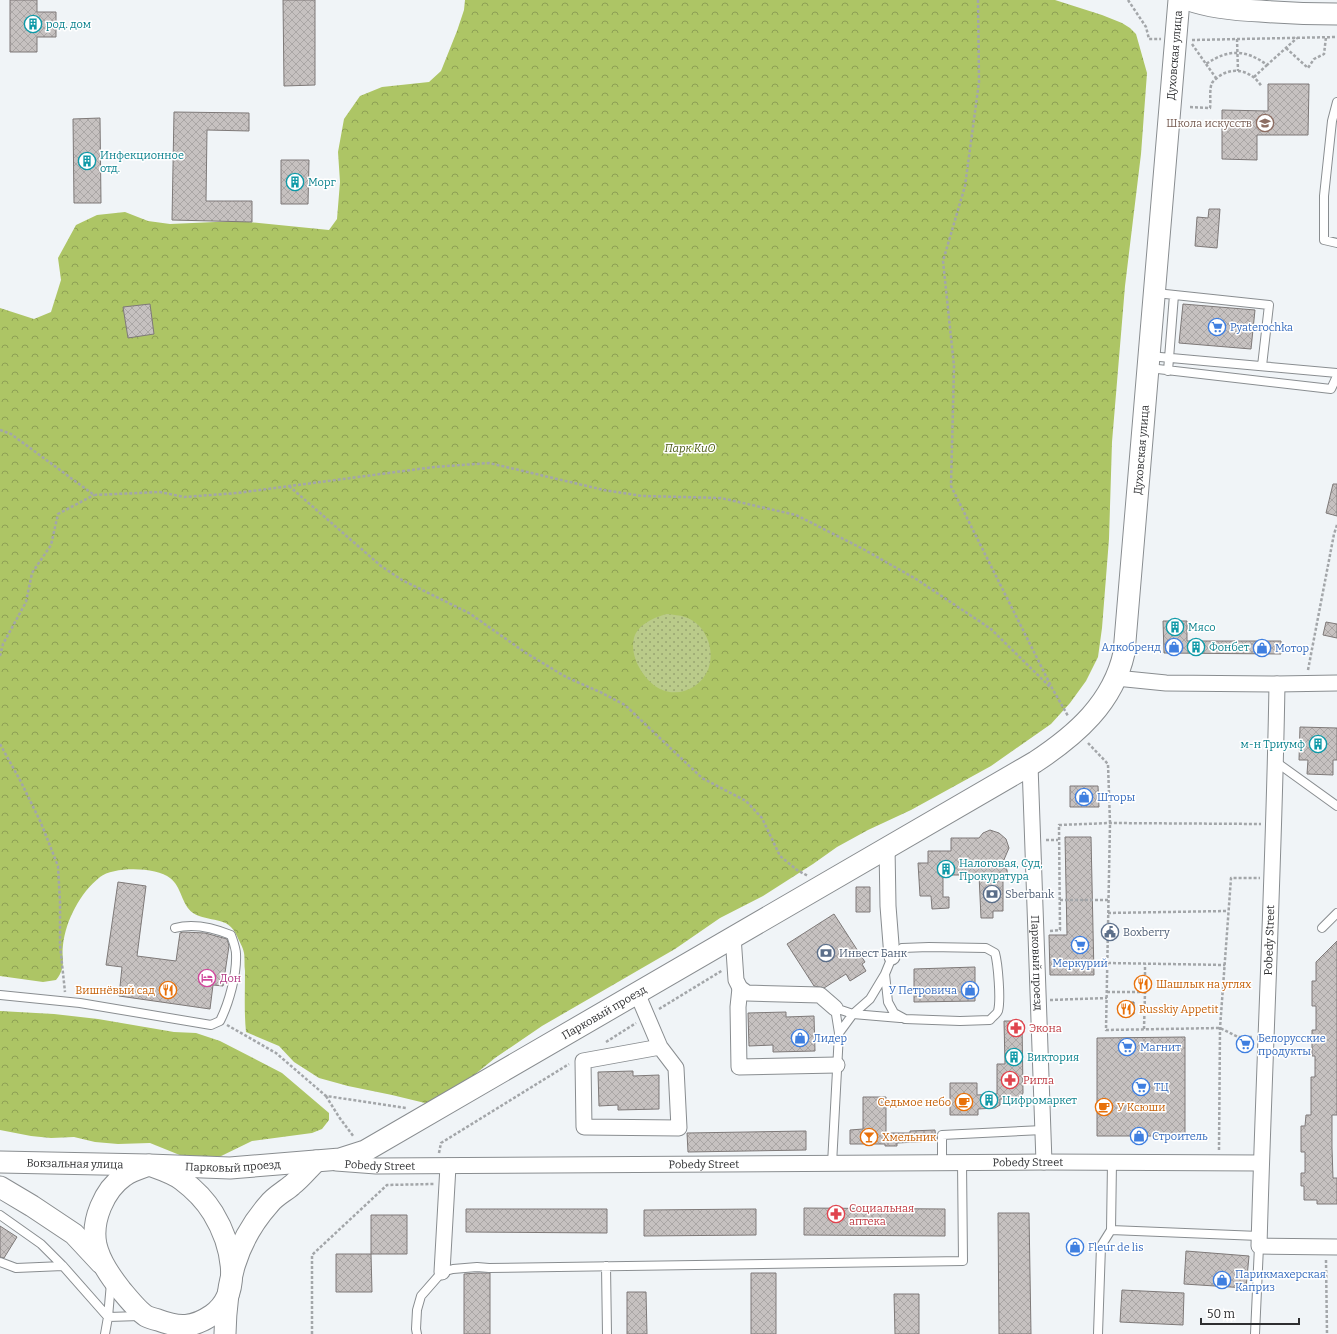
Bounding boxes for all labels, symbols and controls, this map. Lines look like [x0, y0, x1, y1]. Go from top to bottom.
street label: Духовская улица [1165, 10, 1185, 100]
building icon: род. дом [23, 14, 43, 34]
place label: род. дом [46, 18, 91, 31]
school or university icon: Школа искусств [1255, 113, 1275, 133]
place label: Школа искусств [1166, 117, 1252, 130]
place label: Инфекционное отд. [100, 149, 184, 175]
building icon: Инфекционное отд. [77, 151, 97, 171]
building icon: Морг [285, 172, 305, 192]
place label: Морг [308, 176, 336, 189]
supermarket icon: Pyaterochka [1207, 317, 1227, 337]
place label: Pyaterochka [1230, 321, 1293, 334]
street label: Духовская улица [1131, 404, 1152, 495]
park label: Парк КиО [664, 442, 716, 455]
building icon: Мясо [1165, 617, 1185, 637]
place label: Мясо [1188, 621, 1216, 634]
shop icon: Алкобренд [1164, 637, 1184, 657]
building icon: Фонбет [1186, 637, 1206, 657]
shop icon: Мотор [1252, 638, 1272, 658]
place label: Алкобренд [1101, 641, 1161, 654]
place label: Фонбет [1209, 641, 1250, 654]
place label: Мотор [1275, 642, 1309, 655]
building icon: м-н Триумф [1308, 734, 1328, 754]
place label: м-н Триумф [1241, 738, 1305, 751]
shop icon: Шторы [1074, 787, 1094, 807]
place label: Шторы [1097, 791, 1135, 804]
place label: Налоговая, Суд, Прокуратура [959, 857, 1043, 883]
building icon: Налоговая, Суд, Прокуратура [936, 859, 956, 879]
bank icon: Sberbank [982, 884, 1002, 904]
place label: Sberbank [1005, 888, 1055, 901]
street label: Pobedy Street [1262, 905, 1277, 975]
street label: Парковый проезд [1028, 915, 1045, 1011]
public building icon: Boxberry [1100, 922, 1120, 942]
place label: Boxberry [1123, 926, 1170, 939]
supermarket icon: Меркурий [1070, 935, 1090, 955]
bank icon: Инвест Банк [816, 943, 836, 963]
place label: Инвест Банк [839, 947, 908, 960]
place label: Меркурий [1052, 957, 1108, 970]
hotel icon: Дон [197, 968, 217, 988]
place label: Дон [220, 972, 241, 985]
restaurant icon: Шашлык на углях [1133, 974, 1153, 994]
place label: Шашлык на углях [1156, 978, 1251, 991]
restaurant icon: Вишнёвый сад [158, 980, 178, 1000]
shop icon: У Петровича [960, 980, 980, 1000]
street label: Парковый проезд [560, 983, 649, 1042]
place label: Вишнёвый сад [75, 984, 155, 997]
place label: У Петровича [889, 984, 957, 997]
restaurant icon: Russkiy Appetit [1116, 999, 1136, 1019]
place label: Russkiy Appetit [1139, 1003, 1219, 1016]
pharmacy icon: Экона [1006, 1018, 1026, 1038]
place label: Экона [1029, 1022, 1062, 1035]
shop icon: Лидер [790, 1028, 810, 1048]
place label: Лидер [813, 1032, 848, 1045]
place label: Белорусские продукты [1258, 1032, 1326, 1058]
supermarket icon: Белорусские продукты [1235, 1034, 1255, 1054]
supermarket icon: Магнит [1117, 1037, 1137, 1057]
place label: Магнит [1140, 1041, 1181, 1054]
building icon: Виктория [1004, 1047, 1024, 1067]
place label: Виктория [1027, 1051, 1079, 1064]
pharmacy icon: Ригла [1000, 1070, 1020, 1090]
place label: Ригла [1023, 1074, 1054, 1087]
supermarket icon: ТЦ [1131, 1077, 1151, 1097]
place label: ТЦ [1154, 1081, 1169, 1094]
building icon: Цифромаркет [979, 1090, 999, 1110]
cafe icon: Седьмое небо [954, 1092, 974, 1112]
place label: Цифромаркет [1002, 1094, 1077, 1107]
place label: Седьмое небо [877, 1096, 951, 1109]
cafe icon: У Ксюши [1094, 1097, 1114, 1117]
place label: У Ксюши [1117, 1101, 1166, 1114]
shop icon: Строитель [1129, 1126, 1149, 1146]
bar icon: Хмельник [859, 1127, 879, 1147]
place label: Строитель [1152, 1130, 1208, 1143]
place label: Хмельник [882, 1131, 937, 1144]
street label: Pobedy Street [993, 1156, 1063, 1169]
street label: Вокзальная улица [26, 1157, 124, 1171]
street label: Парковый проезд [185, 1158, 281, 1175]
street label: Pobedy Street [344, 1158, 415, 1173]
street label: Pobedy Street [669, 1158, 739, 1171]
place label: Социальная аптека [849, 1202, 914, 1228]
pharmacy icon: Социальная аптека [826, 1204, 846, 1224]
shop icon: Fleur de lis [1065, 1237, 1085, 1257]
place label: Fleur de lis [1088, 1241, 1144, 1254]
place label: Парикмахерская Каприз [1235, 1268, 1326, 1294]
shop icon: Парикмахерская Каприз [1212, 1270, 1232, 1290]
scale bar [1201, 1300, 1299, 1326]
text: 50 m [1207, 1307, 1236, 1321]

